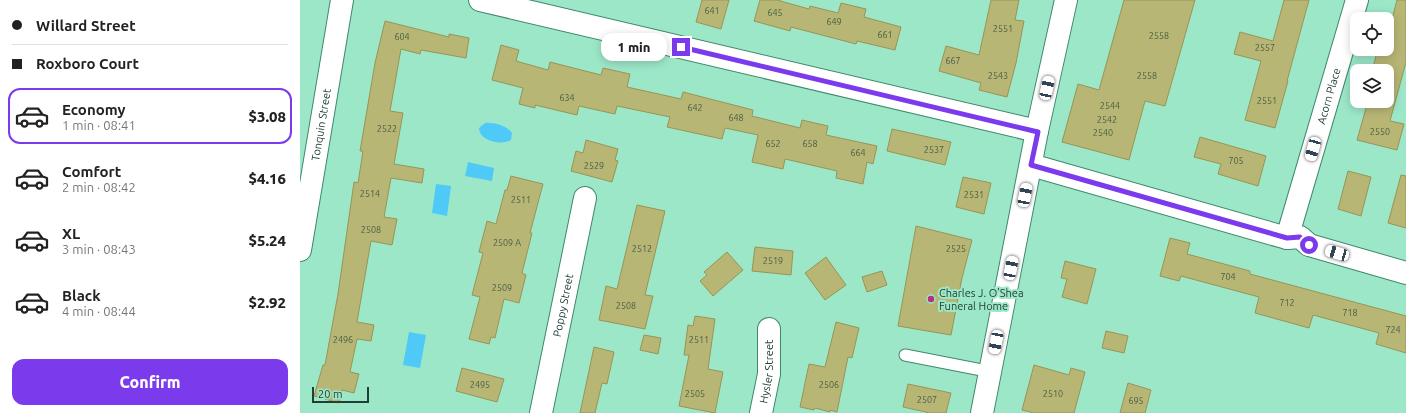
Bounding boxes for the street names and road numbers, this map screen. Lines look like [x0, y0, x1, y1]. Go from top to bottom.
street label: Acorn Place [1315, 67, 1343, 126]
street label: Tonquin Street [309, 87, 333, 162]
street label: Poppy Street [551, 272, 576, 338]
street label: Hysler Street [757, 339, 775, 405]

